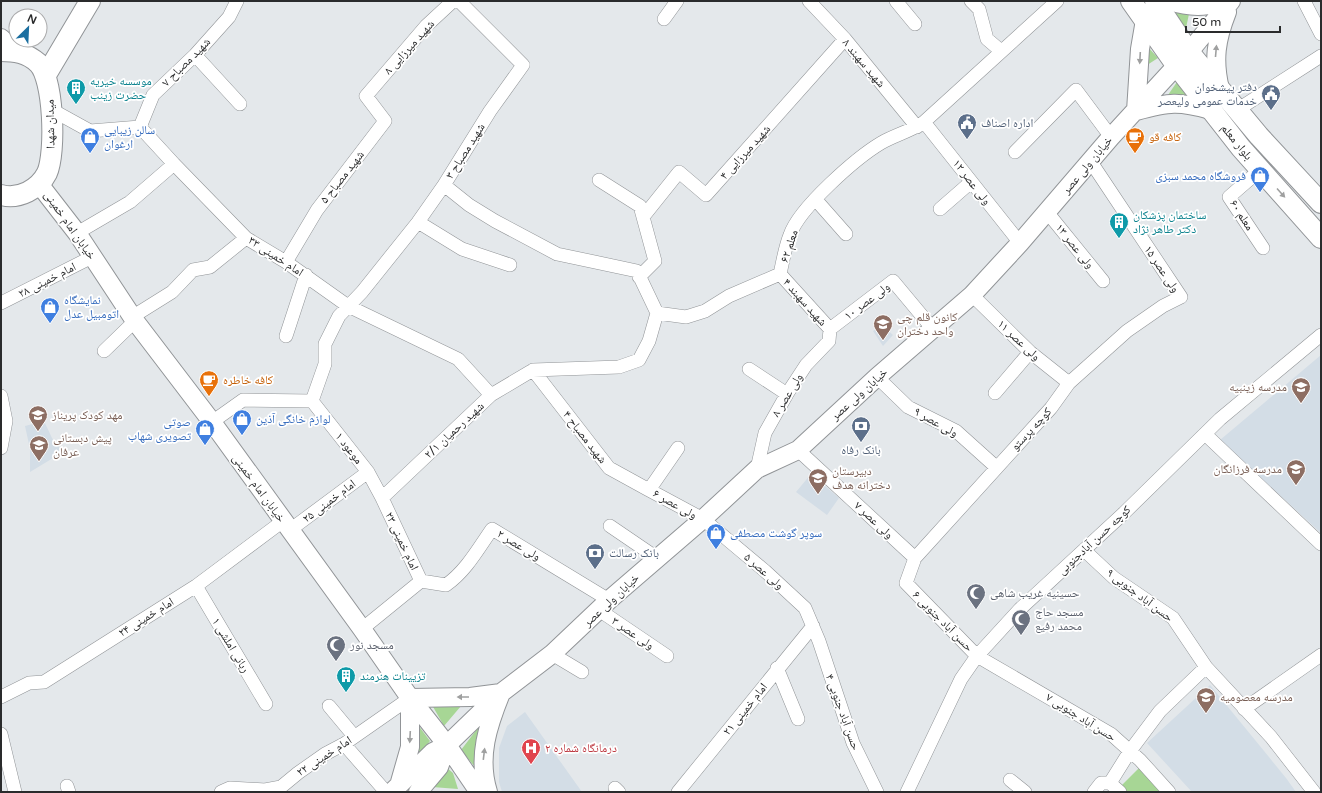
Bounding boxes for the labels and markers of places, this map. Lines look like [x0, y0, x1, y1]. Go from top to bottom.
place label: موسسه خیریه حضرت زینب [90, 74, 152, 102]
building icon: موسسه خیریه حضرت زینب [65, 77, 87, 105]
place label: دفتر پیشخوان خدمات عمومی ولیعصر [1157, 80, 1257, 108]
public building icon: دفتر پیشخوان خدمات عمومی ولیعصر [1260, 83, 1282, 111]
public building icon: اداره اصناف [956, 112, 978, 140]
place label: اداره اصناف [981, 116, 1033, 130]
place label: سالن زیبایی ارغوان [104, 123, 155, 151]
shop icon: سالن زیبایی ارغوان [79, 126, 101, 154]
cafe icon: کافه قو [1124, 126, 1146, 154]
place label: کافه قو [1149, 130, 1181, 144]
shop icon: فروشگاه محمد سبزی [1249, 165, 1271, 193]
place label: فروشگاه محمد سبزی [1155, 169, 1246, 183]
place label: ساختمان پزشکان دکتر طاهر نژاد [1133, 208, 1207, 236]
building icon: ساختمان پزشکان دکتر طاهر نژاد [1108, 211, 1130, 239]
place label: نمایشگاه اتومبیل عدل [64, 293, 119, 321]
shop icon: نمایشگاه اتومبیل عدل [39, 296, 61, 324]
place label: کانون قلم چی واحد دختران [897, 310, 957, 338]
school or university icon: کانون قلم چی واحد دختران [872, 313, 894, 341]
cafe icon: کافه خاطره [198, 369, 220, 397]
place label: کافه خاطره [223, 373, 273, 387]
school or university icon: مدرسه زینبیه [1290, 376, 1312, 404]
place label: مدرسه زینبیه [1229, 380, 1287, 394]
school or university icon: مهد کودک پریناز [27, 404, 49, 432]
place label: مهد کودک پریناز [51, 408, 122, 422]
shop icon: لوازم خانگی آذین [231, 408, 253, 436]
place label: لوازم خانگی آذین [256, 412, 330, 427]
place label: صوتی تصویری شهاب [128, 415, 191, 443]
bank icon: بانک رفاه [850, 415, 872, 443]
shop icon: صوتی تصویری شهاب [194, 418, 216, 446]
place label: پیش دبستانی عرفان [53, 431, 112, 459]
school or university icon: پیش دبستانی عرفان [28, 434, 50, 462]
place label: بانک رفاه [841, 443, 881, 457]
school or university icon: مدرسه فرزانگان [1285, 458, 1307, 486]
place label: مدرسه فرزانگان [1214, 462, 1282, 476]
place label: دبیرستان دخترانه هدف [832, 464, 890, 492]
school or university icon: دبیرستان دخترانه هدف [807, 467, 829, 495]
shop icon: سوپر گوشت مصطفی [705, 522, 727, 550]
place label: سوپر گوشت مصطفی [730, 526, 822, 540]
bank icon: بانک رسالت [584, 542, 606, 570]
place label: بانک رسالت [609, 546, 659, 560]
mosque icon: حسینیه غریب شاهی [965, 582, 987, 610]
place label: حسینیه غریب شاهی [990, 586, 1080, 600]
place label: مسجد حاج محمد رفیع [1035, 605, 1084, 633]
mosque icon: مسجد حاج محمد رفیع [1010, 608, 1032, 636]
mosque icon: مسجد نور [325, 634, 347, 662]
place label: مسجد نور [349, 638, 394, 652]
building icon: تزیینات هنرمند [335, 665, 357, 693]
place label: تزیینات هنرمند [360, 669, 426, 683]
school or university icon: مدرسه معصومیه [1195, 686, 1217, 714]
place label: مدرسه معصومیه [1220, 690, 1293, 704]
hospital icon: درمانگاه شماره ۲ [520, 737, 542, 765]
place label: درمانگاه شماره ۲ [545, 741, 617, 755]

